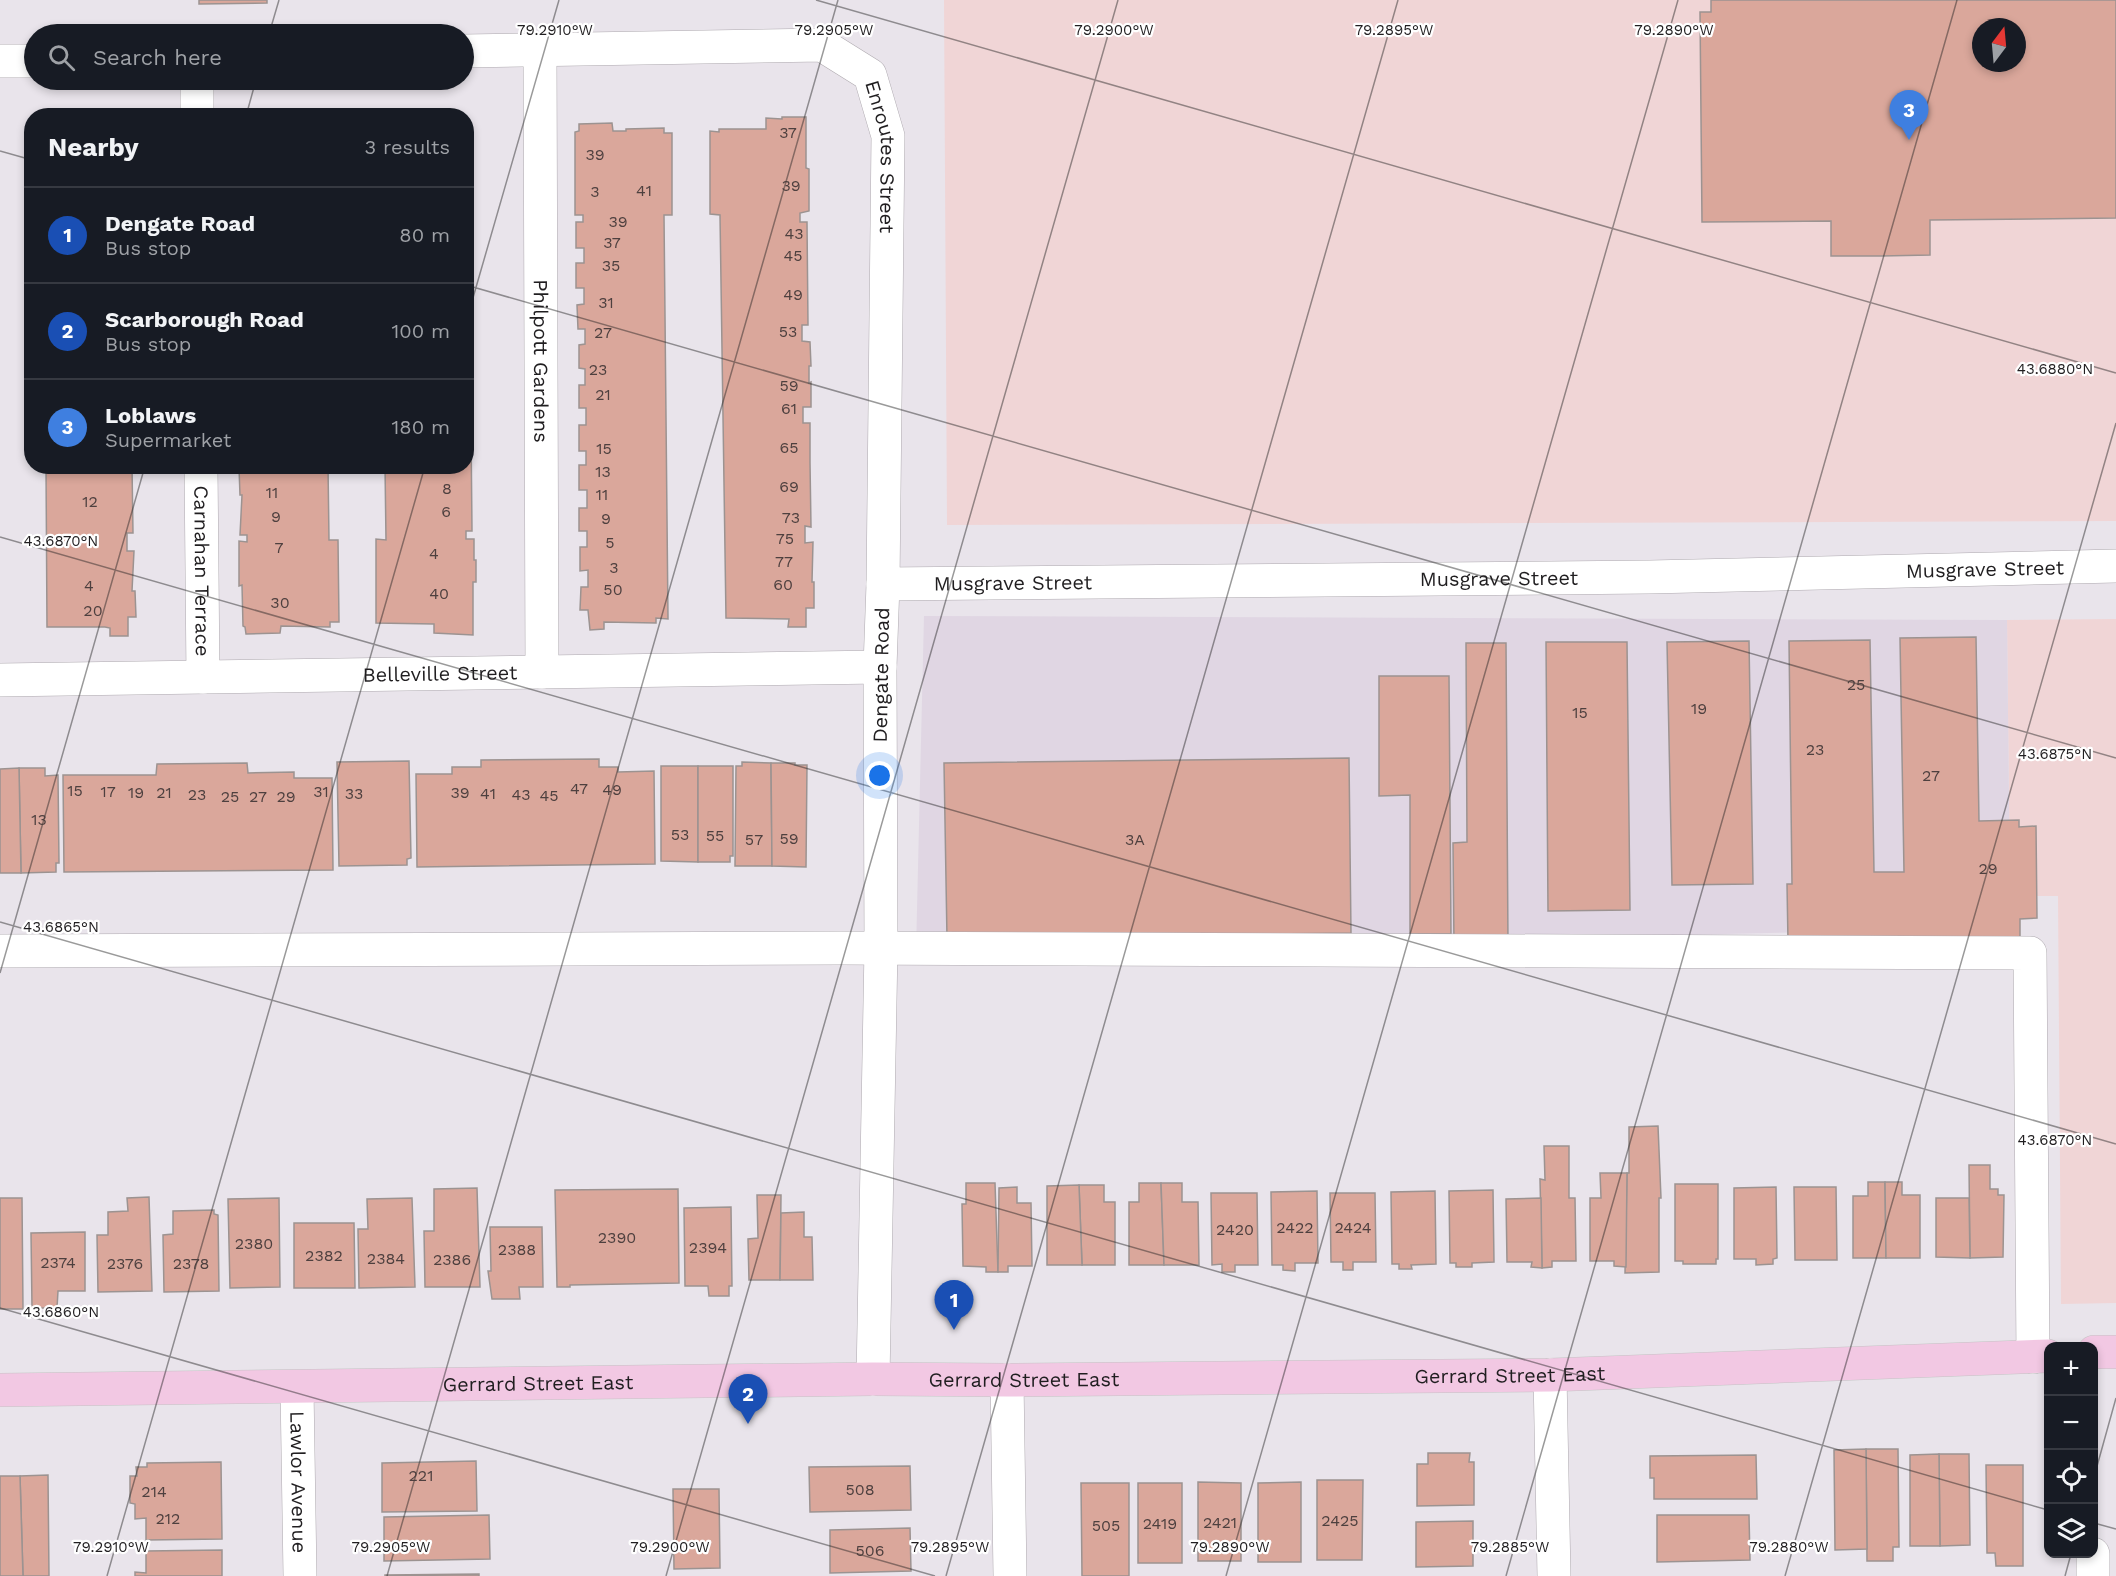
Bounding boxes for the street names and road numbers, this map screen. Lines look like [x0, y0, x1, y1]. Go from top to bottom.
street label: Enroutes Street [860, 77, 900, 234]
street label: Philpott Gardens [529, 279, 553, 443]
street label: Carnahan Terrace [189, 485, 215, 657]
street label: Musgrave Street [1905, 555, 2065, 583]
street label: Musgrave Street [1420, 566, 1579, 591]
street label: Musgrave Street [934, 570, 1093, 596]
street label: Dengate Road [868, 607, 894, 743]
street label: Belleville Street [362, 660, 518, 687]
street label: Gerrard Street East [1414, 1361, 1606, 1388]
street label: Gerrard Street East [928, 1367, 1120, 1392]
street label: Gerrard Street East [442, 1370, 634, 1396]
street label: Lawlor Avenue [285, 1411, 312, 1553]

